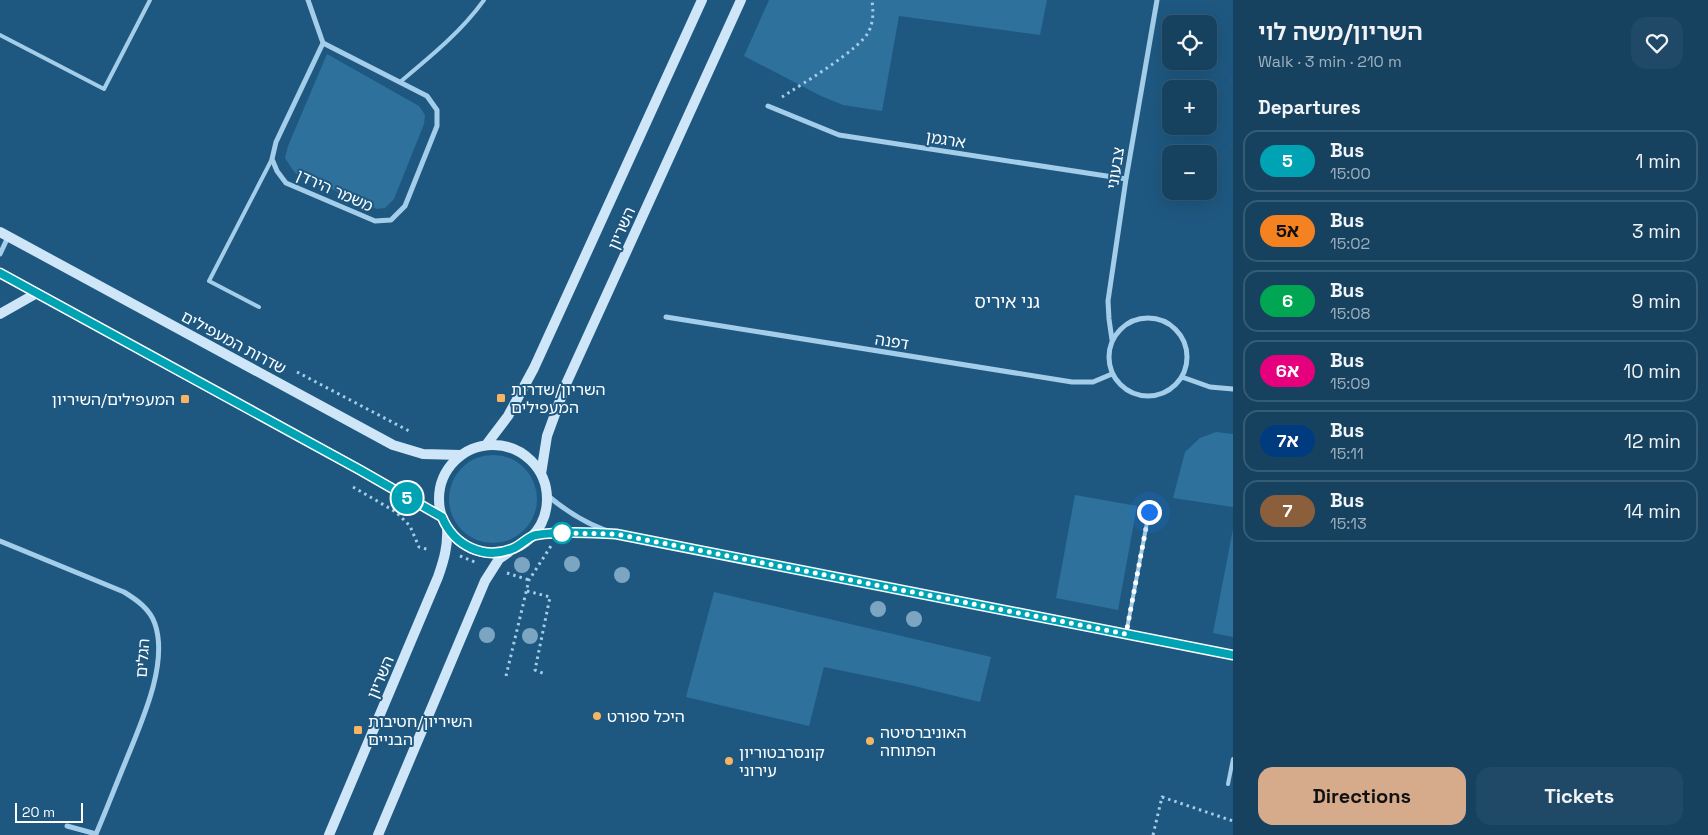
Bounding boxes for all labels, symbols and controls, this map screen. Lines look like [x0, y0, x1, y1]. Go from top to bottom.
map controls [1162, 15, 1217, 200]
button: locate [1162, 15, 1217, 70]
text: השריון/משה לוי [1258, 16, 1423, 47]
button: heart [1631, 17, 1683, 69]
text: Walk · 3 min · 210 m [1258, 51, 1402, 72]
button: + [1162, 80, 1217, 135]
text: Departures [1258, 95, 1361, 120]
street label: ארגמן [925, 126, 967, 153]
text: Bus [1330, 138, 1364, 163]
street label: צבעוני [1102, 145, 1129, 191]
button: − [1162, 145, 1217, 200]
text: 5 [1282, 149, 1293, 172]
text: 1 min [1636, 149, 1681, 174]
text: 15:00 [1330, 163, 1371, 184]
street label: משמר הירדן [293, 164, 377, 217]
street label: השריון [603, 203, 640, 253]
text: Bus [1330, 208, 1364, 233]
text: 5א [1276, 219, 1299, 242]
text: 3 min [1632, 219, 1681, 244]
text: 15:02 [1330, 233, 1370, 254]
text: Bus [1330, 278, 1364, 303]
text: 6 [1282, 289, 1293, 312]
text: 9 min [1632, 289, 1681, 314]
district label: גני איריס [974, 290, 1040, 313]
text: 15:08 [1330, 303, 1371, 324]
street label: שדרות המעפילים [178, 306, 290, 379]
street label: דפנה [874, 328, 911, 355]
text: Bus [1330, 348, 1364, 373]
text: 6א [1276, 359, 1299, 382]
text: 10 min [1623, 359, 1681, 384]
text: 15:09 [1330, 373, 1370, 394]
place label: השריון/שדרות המעפילים [511, 379, 606, 418]
place label: המעפילים/השיריון [52, 389, 175, 410]
marker: השריון/שדרות המעפילים [495, 392, 507, 404]
marker: המעפילים/השיריון [179, 393, 191, 405]
text: Bus [1330, 418, 1364, 443]
text: 7א [1276, 429, 1299, 452]
text: 12 min [1624, 429, 1681, 454]
text: 15:11 [1330, 443, 1364, 464]
line badge: 5 [391, 482, 423, 514]
text: 5 [402, 486, 412, 509]
text: Bus [1330, 488, 1364, 513]
text: 7 [1283, 499, 1292, 522]
text: 14 min [1624, 499, 1681, 524]
your location [1137, 500, 1162, 525]
text: 15:13 [1330, 513, 1367, 534]
unlabelled marker [551, 522, 573, 544]
street label: הגלים [131, 638, 154, 678]
street label: השריון [362, 652, 399, 702]
place label: היכל ספורט [607, 706, 685, 727]
marker: היכל ספורט [591, 710, 603, 722]
place label: השיריון/חטיבות הבניים [368, 711, 473, 750]
place label: האוניברסיטה הפתוחה [880, 722, 967, 761]
marker: השיריון/חטיבות הבניים [352, 724, 364, 736]
marker: האוניברסיטה הפתוחה [864, 735, 876, 747]
place label: קונסרבטוריון עירוני [739, 742, 825, 781]
marker: קונסרבטוריון עירוני [723, 755, 735, 767]
button: Directions [1258, 767, 1466, 825]
button: Tickets [1476, 767, 1683, 825]
scale bar [15, 800, 82, 823]
text: 20 m [22, 803, 55, 821]

